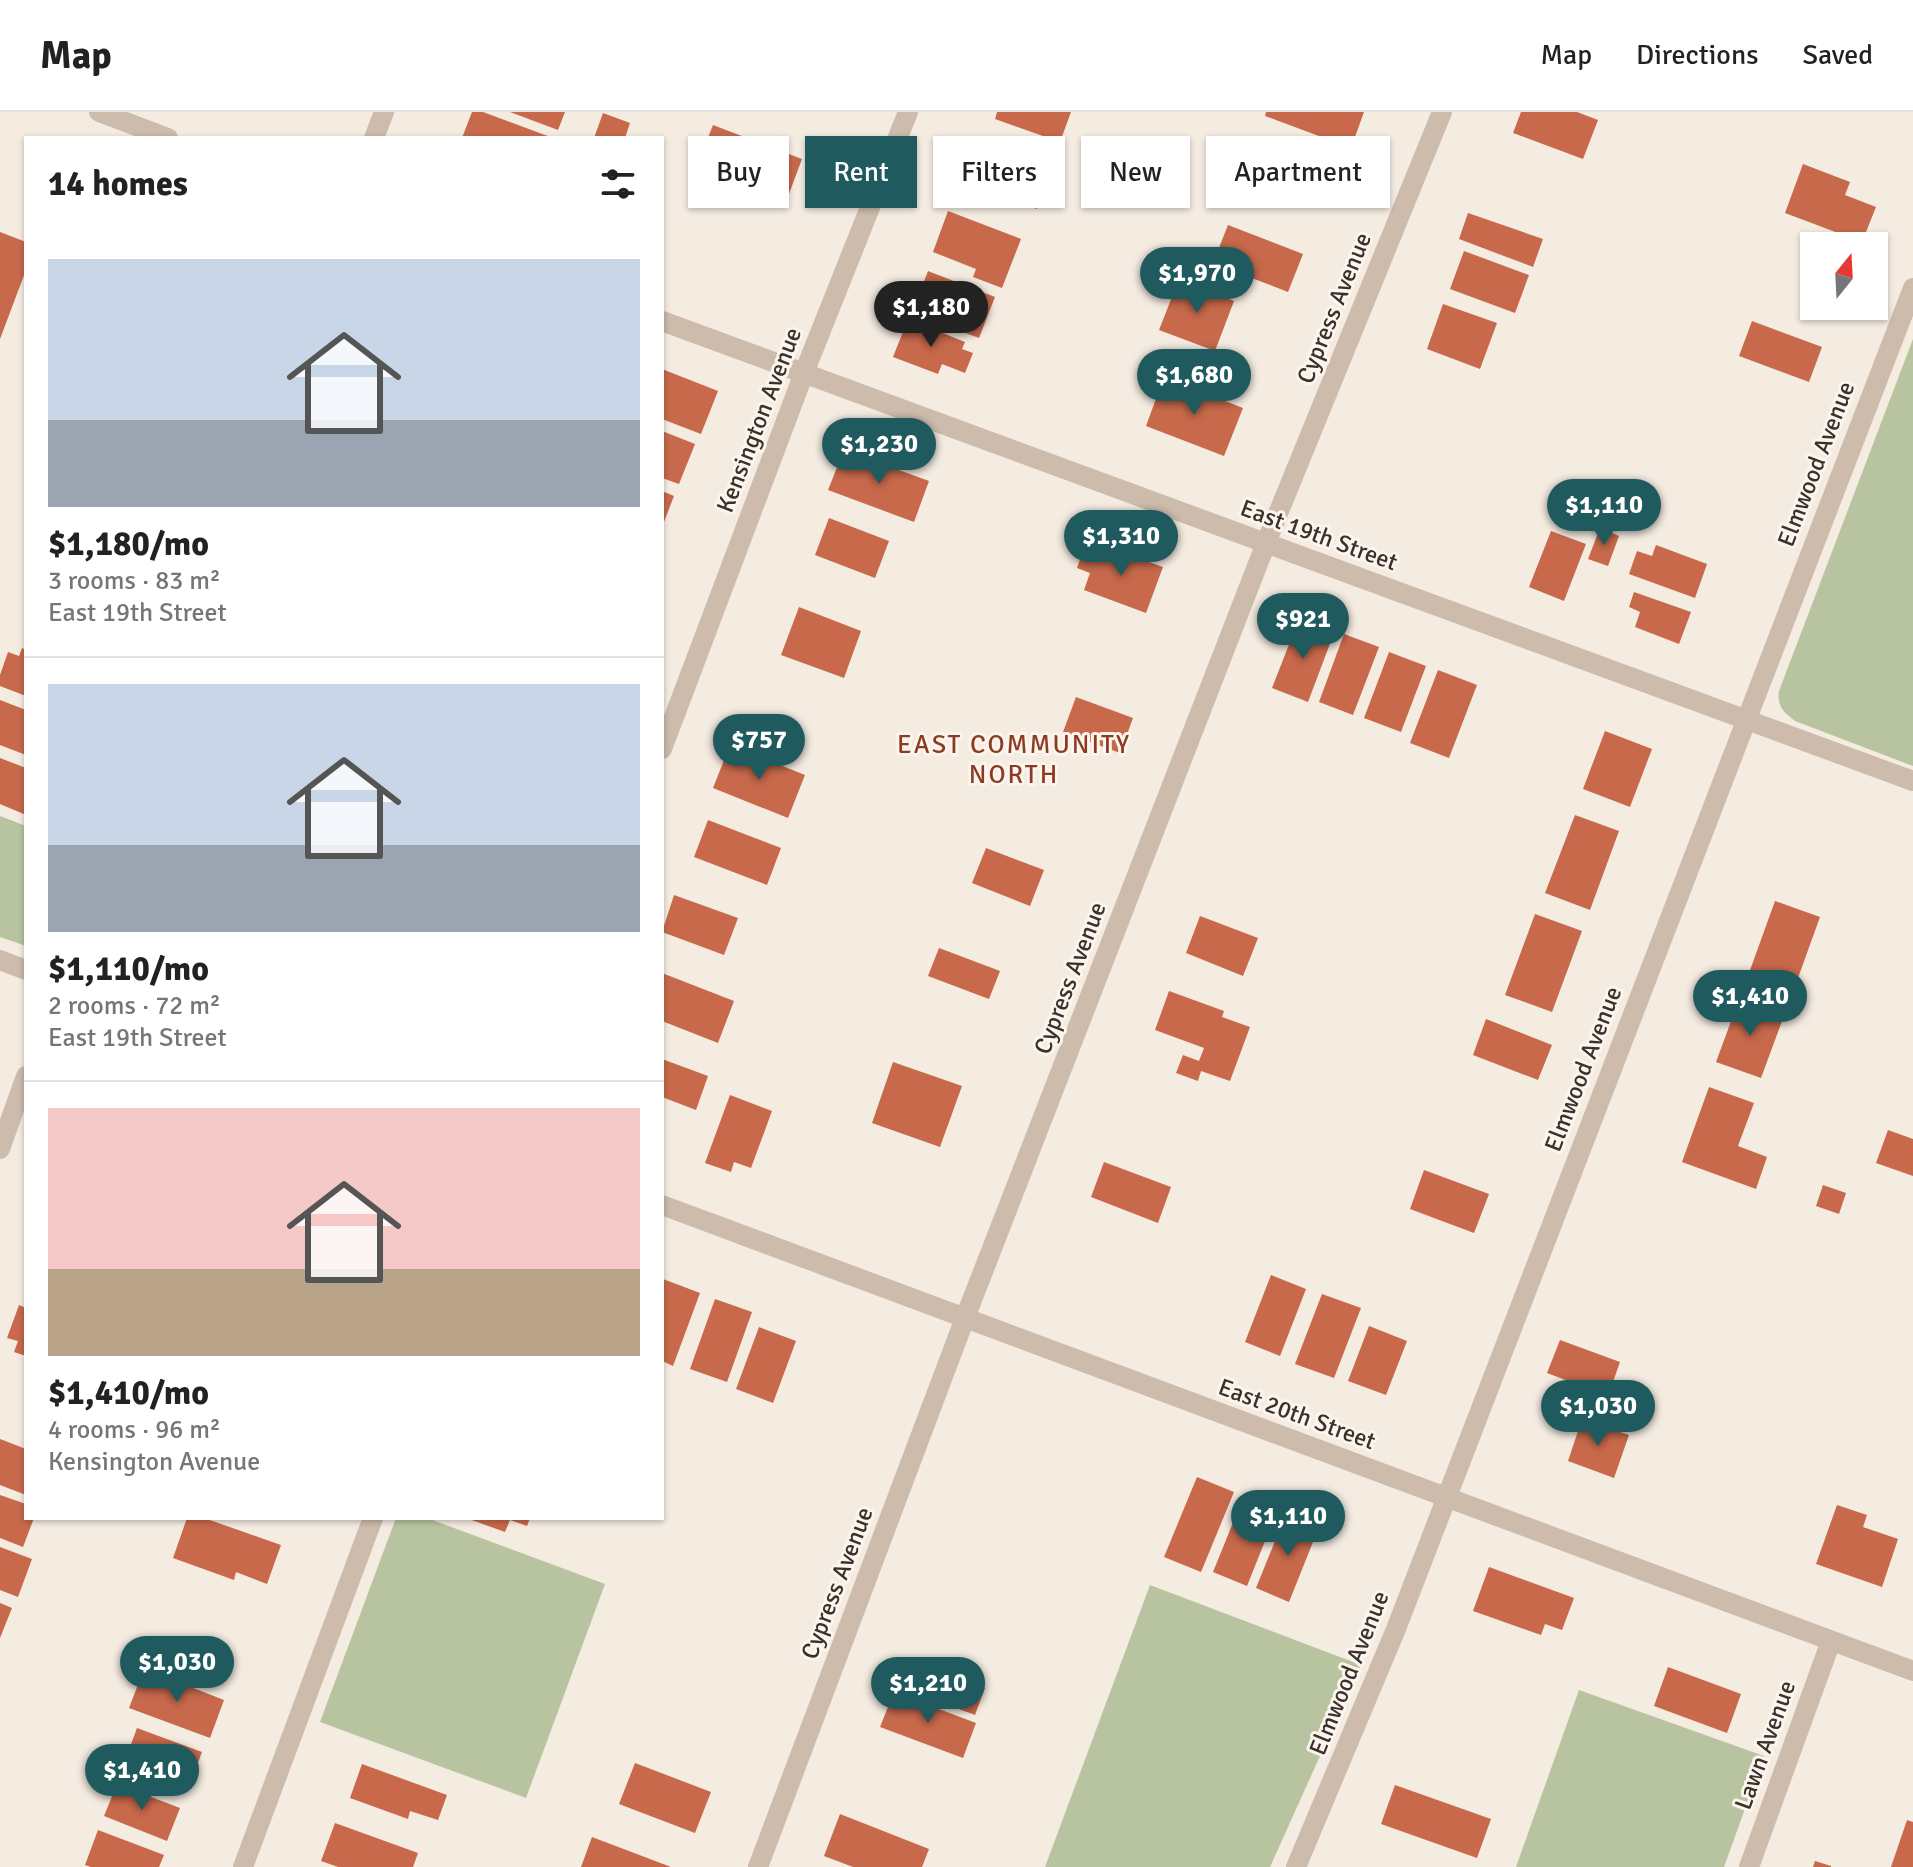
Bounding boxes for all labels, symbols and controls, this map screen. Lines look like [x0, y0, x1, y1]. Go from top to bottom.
text: Map [40, 32, 112, 79]
text: Map [1540, 38, 1592, 72]
text: Directions [1636, 38, 1758, 72]
text: Saved [1802, 38, 1873, 72]
chip: Buy [688, 136, 789, 208]
chip: Rent [805, 136, 917, 208]
chip: Filters [933, 136, 1065, 208]
chip: New [1081, 136, 1190, 208]
chip: Apartment [1206, 136, 1390, 208]
icon: filters [596, 162, 640, 206]
text: 14 homes [48, 163, 188, 205]
street label: Cypress Avenue [1290, 228, 1378, 388]
north arrow [1800, 232, 1888, 320]
map controls [1800, 232, 1888, 320]
pin: $1,970 [1132, 247, 1262, 315]
text: $1,970 [1158, 257, 1236, 289]
pin: $1,180 [866, 281, 996, 349]
text: $1,180 [892, 291, 970, 323]
icon: home [272, 311, 416, 455]
street label: Kensington Avenue [710, 323, 808, 517]
pin: $1,680 [1129, 349, 1259, 417]
text: $1,680 [1155, 359, 1233, 391]
street label: Elmwood Avenue [1771, 377, 1861, 551]
pin: $1,230 [814, 418, 944, 486]
text: $1,230 [840, 428, 918, 460]
pin: $1,110 [1539, 479, 1669, 547]
text: $1,110 [1565, 489, 1643, 521]
street label: East 19th Street [1236, 493, 1402, 577]
pin: $1,310 [1056, 510, 1186, 578]
text: $1,310 [1082, 520, 1160, 552]
text: $1,180/mo [48, 523, 209, 565]
text: 3 rooms · 83 m² [48, 565, 221, 597]
pin: $921 [1256, 593, 1350, 661]
text: East 19th Street [48, 597, 227, 629]
text: $921 [1275, 603, 1331, 635]
pin: $757 [712, 714, 806, 782]
text: $757 [731, 724, 787, 756]
district label: EAST COMMUNITY NORTH [897, 729, 1131, 791]
icon: home [272, 736, 416, 880]
street label: Cypress Avenue [1027, 898, 1113, 1058]
text: $1,110/mo [48, 948, 209, 990]
pin: $1,410 [1685, 970, 1815, 1038]
text: $1,410 [1711, 980, 1789, 1012]
street label: Elmwood Avenue [1538, 982, 1628, 1156]
text: 2 rooms · 72 m² [48, 990, 221, 1022]
text: East 19th Street [48, 1022, 227, 1054]
icon: home [272, 1160, 416, 1304]
text: $1,410/mo [48, 1372, 209, 1414]
street label: East 20th Street [1214, 1372, 1380, 1456]
pin: $1,030 [1533, 1380, 1663, 1448]
text: $1,030 [1559, 1390, 1637, 1422]
text: 4 rooms · 96 m² [48, 1414, 221, 1446]
text: Kensington Avenue [48, 1446, 260, 1478]
pin: $1,110 [1223, 1490, 1353, 1558]
text: $1,110 [1249, 1500, 1327, 1532]
street label: Cypress Avenue [794, 1503, 880, 1663]
street label: Elmwood Avenue [1302, 1587, 1396, 1759]
pin: $1,030 [112, 1636, 242, 1704]
text: $1,030 [138, 1646, 216, 1678]
pin: $1,210 [863, 1657, 993, 1725]
text: $1,210 [889, 1667, 967, 1699]
street label: Lawn Avenue [1728, 1676, 1802, 1814]
pin: $1,410 [77, 1744, 207, 1812]
text: $1,410 [103, 1754, 181, 1786]

